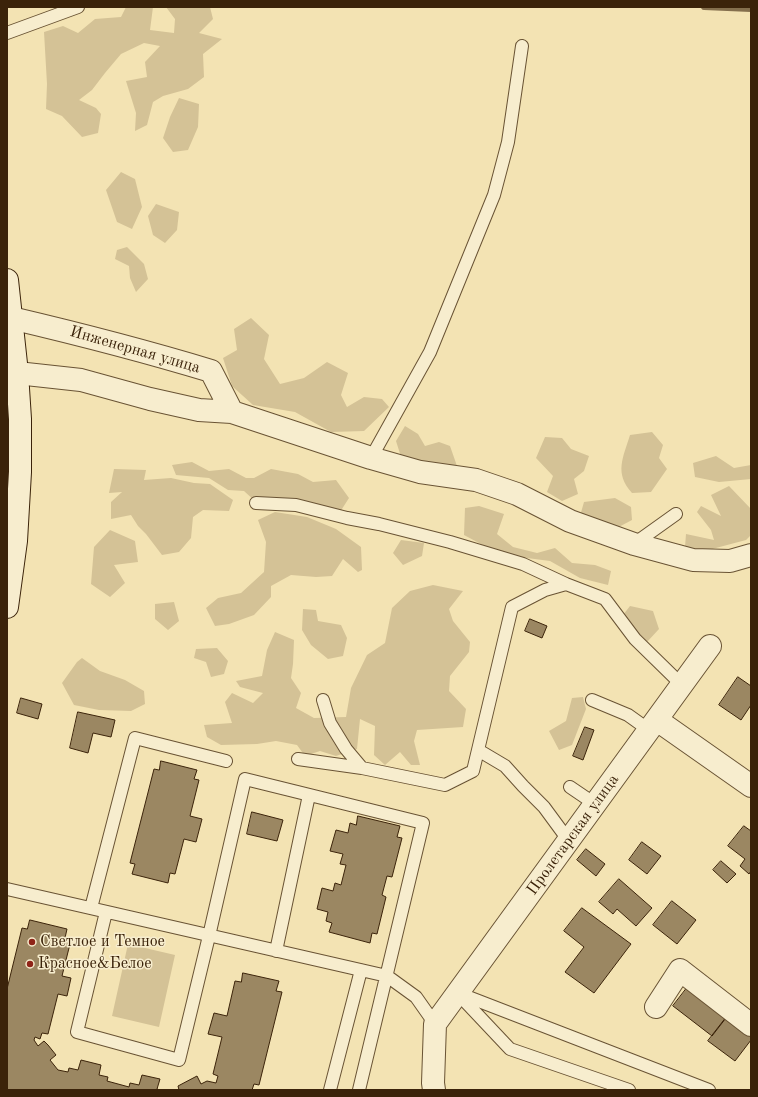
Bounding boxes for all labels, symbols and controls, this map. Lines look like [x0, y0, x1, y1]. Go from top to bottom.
street label: Инженерная улица [68, 322, 202, 378]
street label: Пролетарская улица [523, 771, 623, 899]
place label: Светлое и Темное [40, 932, 165, 952]
marker: Светлое и Темное [27, 937, 37, 947]
place label: Красное&Белое [38, 954, 152, 974]
marker: Красное&Белое [25, 959, 35, 969]

